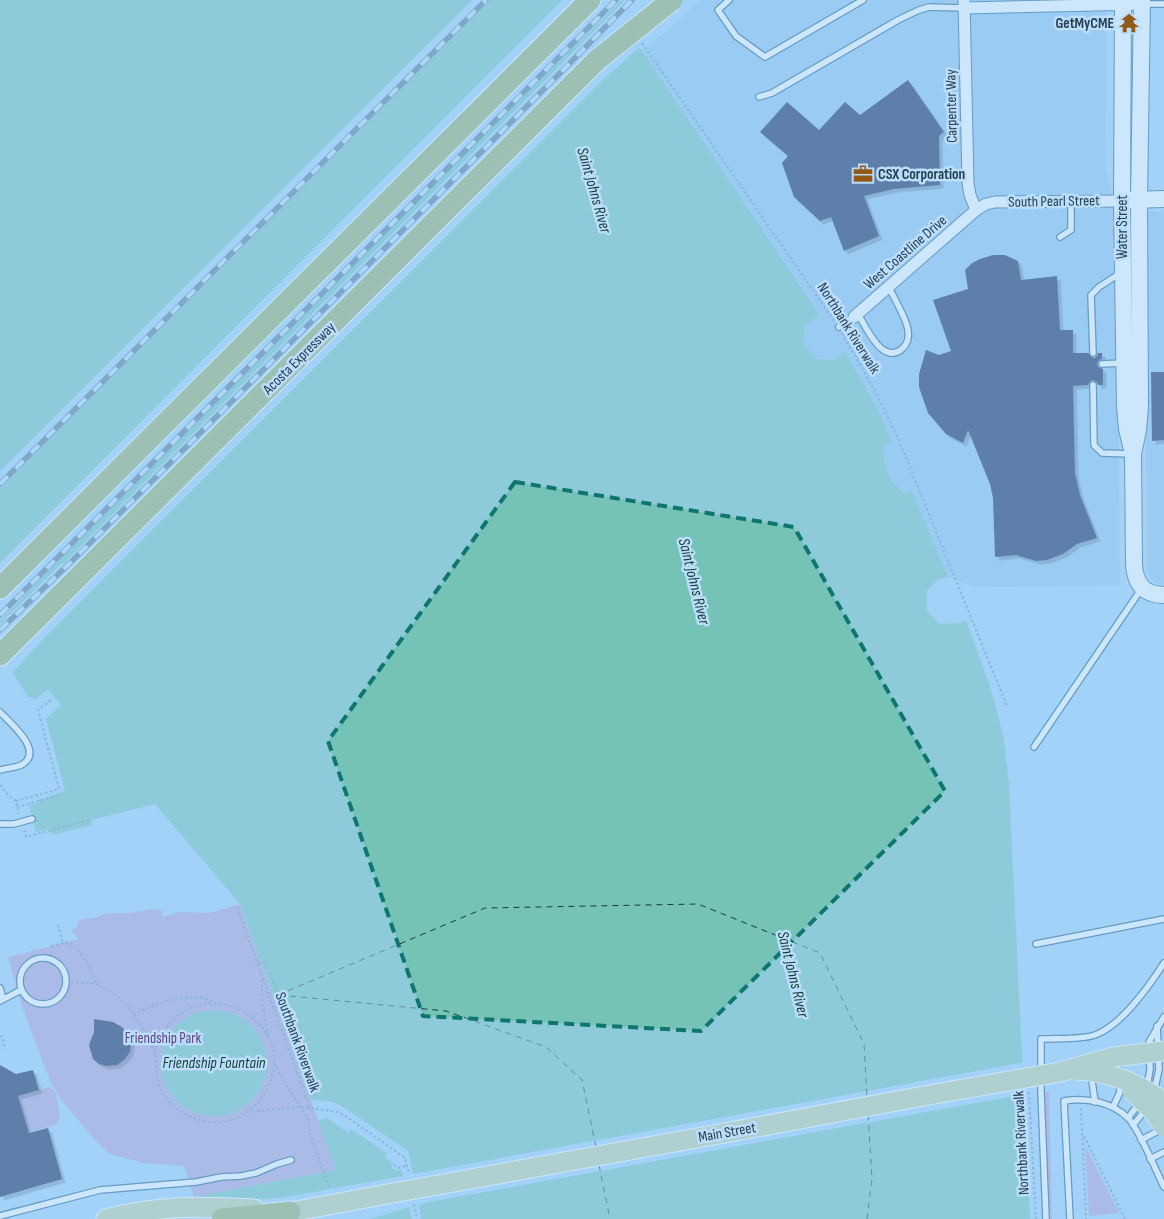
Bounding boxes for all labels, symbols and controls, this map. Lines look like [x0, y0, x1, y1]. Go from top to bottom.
temple icon: GetMyCME [1118, 12, 1140, 34]
place label: GetMyCME [1055, 14, 1114, 33]
street label: Carpenter Way [941, 69, 962, 143]
water label: Saint Johns River [572, 145, 615, 236]
office icon: CSX Corporation [852, 163, 874, 185]
place label: CSX Corporation [878, 165, 965, 184]
street label: South Pearl Street [1008, 191, 1100, 212]
street label: Water Street [1113, 195, 1132, 259]
street label: West Coastline Drive [860, 211, 951, 294]
street label: Northbank Riverwalk [813, 279, 884, 378]
street label: Acosta Expressway [258, 318, 340, 399]
water label: Saint Johns River [674, 536, 714, 627]
water label: Saint Johns River [773, 929, 813, 1020]
street label: Southbank Riverwalk [271, 990, 324, 1095]
park label: Friendship Park [125, 1029, 202, 1048]
water label: Friendship Fountain [162, 1054, 266, 1073]
street label: Northbank Riverwalk [1009, 1090, 1034, 1196]
street label: Main Street [697, 1118, 758, 1147]

